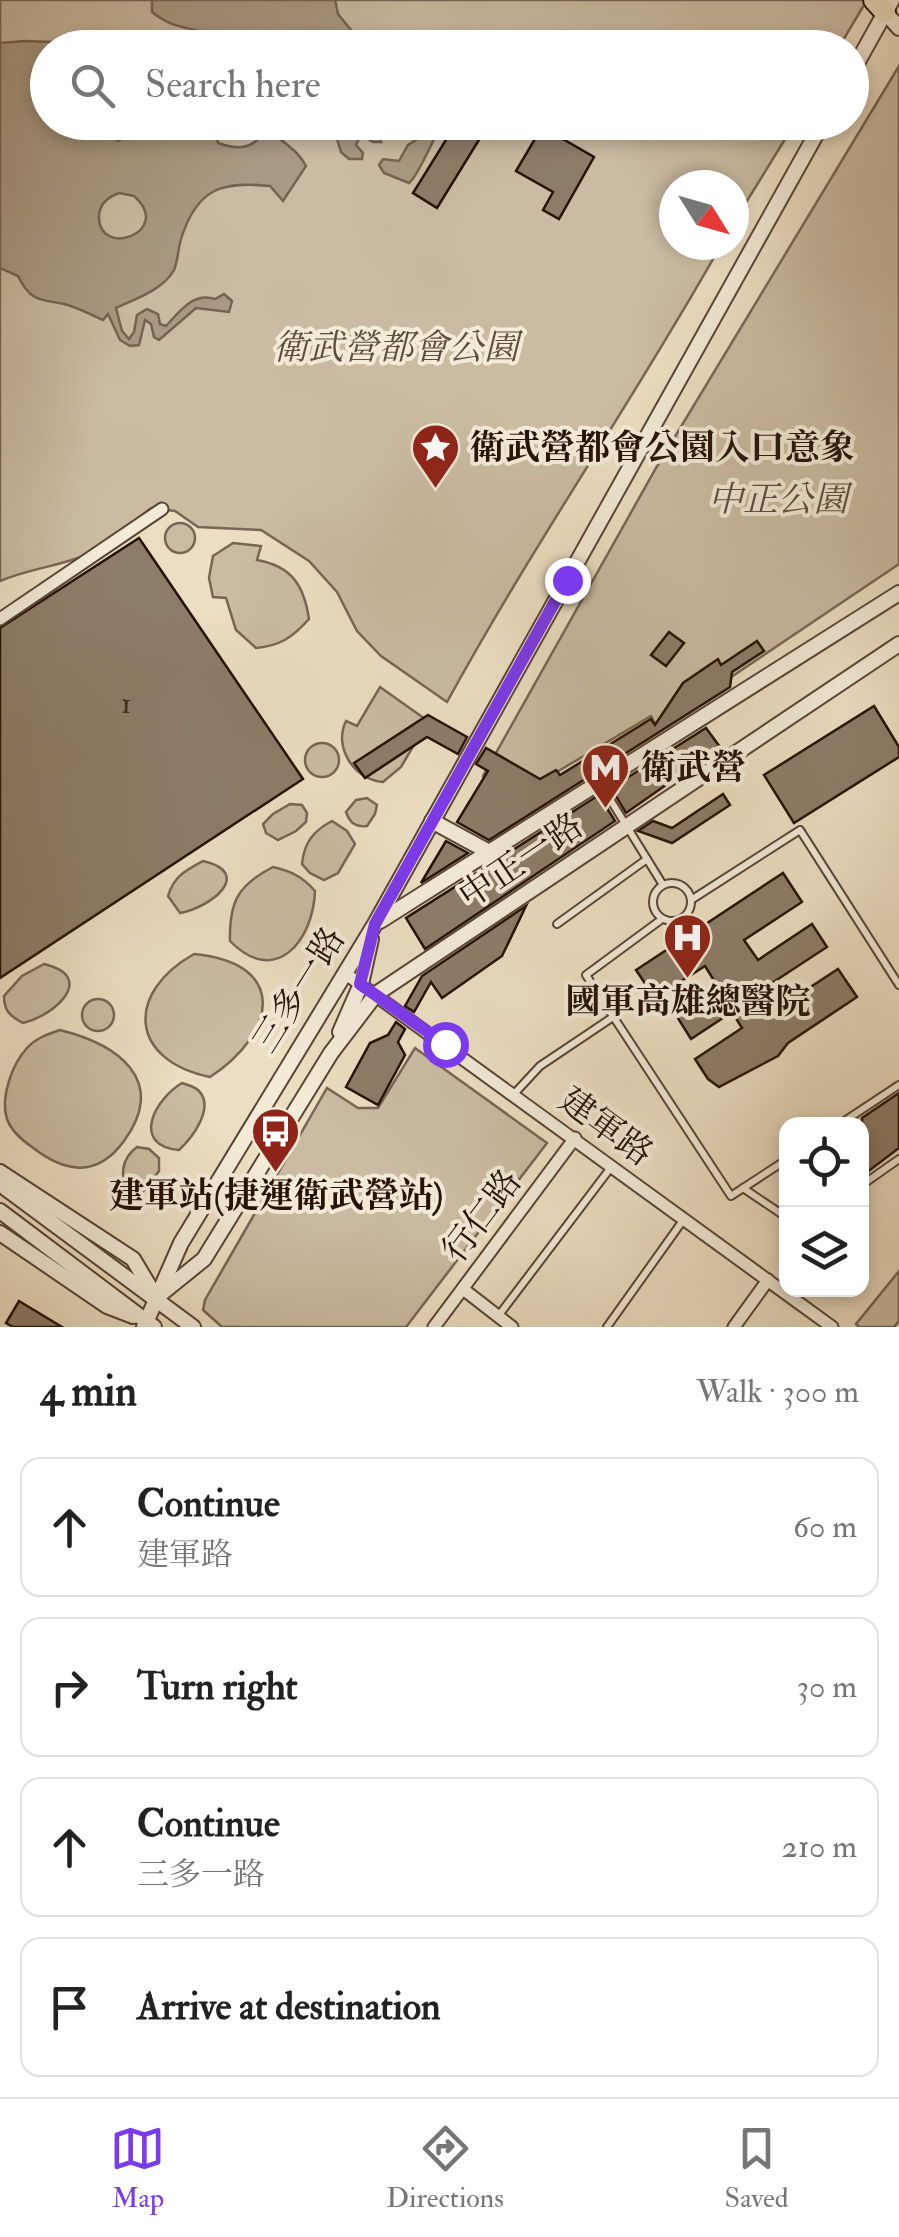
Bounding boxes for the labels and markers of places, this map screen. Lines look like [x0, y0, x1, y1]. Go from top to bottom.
place icon: 衛武營都會公園入口意象 [409, 422, 461, 490]
place label: 衛武營都會公園入口意象 [470, 426, 855, 470]
metro station icon: 衛武營 [580, 742, 632, 810]
place label: 衛武營 [641, 746, 746, 790]
hospital icon: 國軍高雄總醫院 [662, 912, 714, 980]
place label: 國軍高雄總醫院 [565, 980, 811, 1024]
bus stop icon: 建軍站(捷運衛武營站) [250, 1106, 302, 1174]
place label: 建軍站(捷運衛武營站) [109, 1174, 443, 1218]

